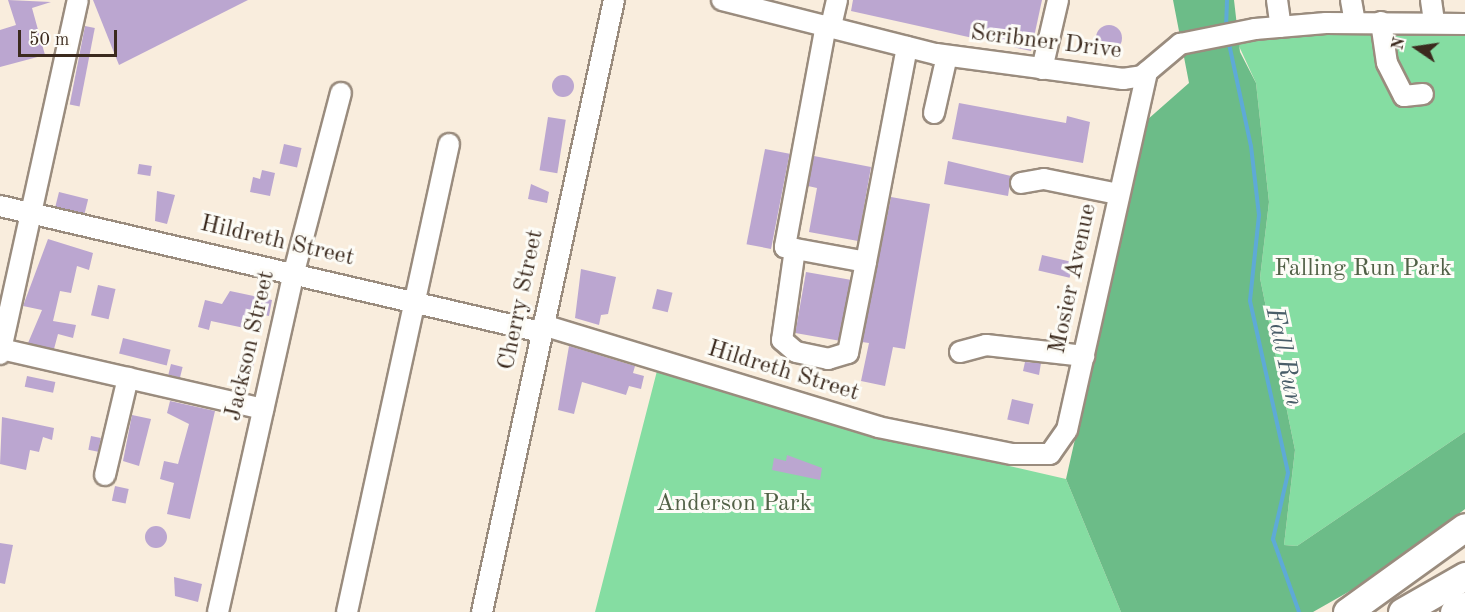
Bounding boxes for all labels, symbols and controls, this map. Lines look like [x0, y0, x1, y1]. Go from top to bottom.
scale bar [21, 18, 120, 56]
north arrow [1387, 18, 1447, 78]
street label: Scribner Drive [969, 19, 1123, 67]
text: 50 m [29, 31, 69, 49]
text: N [1390, 36, 1409, 52]
street label: Mosier Avenue [1044, 201, 1104, 357]
street label: Hildreth Street [197, 210, 357, 274]
street label: Cherry Street [493, 227, 551, 373]
park label: Falling Run Park [1274, 256, 1452, 284]
street label: Jackson Street [220, 268, 282, 424]
water label: Fall Run [1257, 304, 1309, 410]
street label: Hildreth Street [704, 335, 862, 409]
park label: Anderson Park [656, 491, 812, 519]

